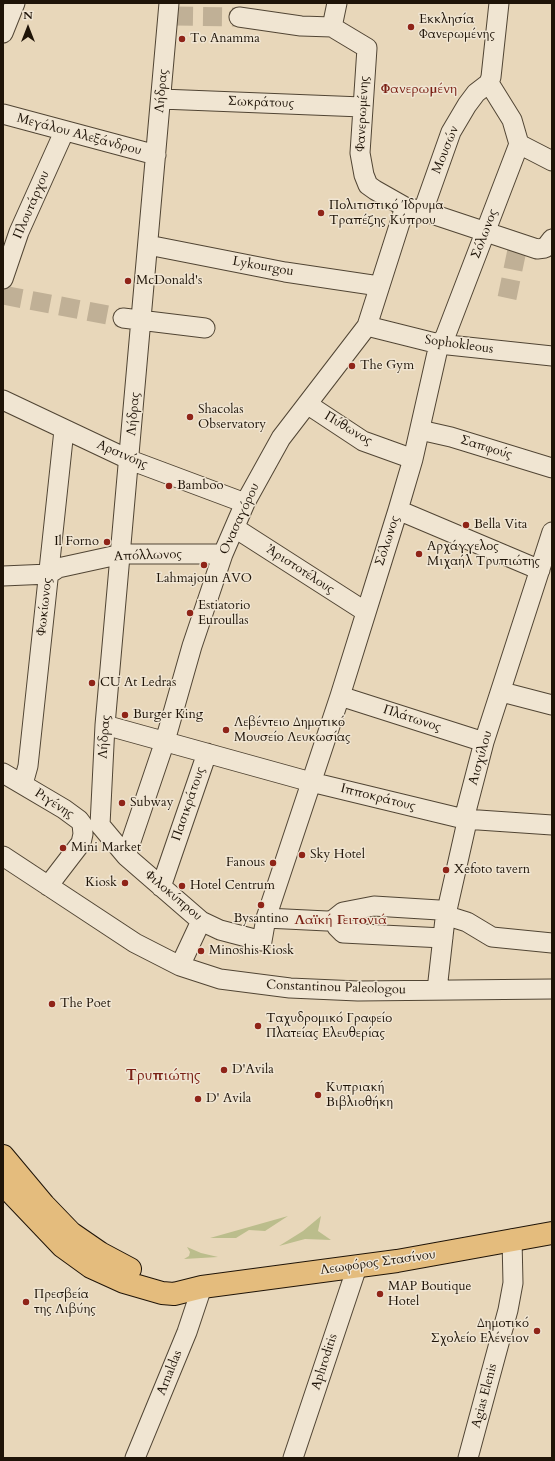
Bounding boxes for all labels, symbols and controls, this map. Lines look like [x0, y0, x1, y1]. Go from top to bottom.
north arrow [8, 8, 48, 48]
text: N [23, 8, 33, 23]
place label: Εκκλησία Φανερωμένης [419, 12, 495, 43]
marker: Εκκλησία Φανερωμένης [406, 22, 416, 32]
place label: To Anamma [190, 31, 260, 47]
marker: To Anamma [177, 34, 187, 44]
street label: Λήδρας [152, 68, 172, 114]
street label: Φανερωμένης [353, 76, 373, 152]
district label: Φανερωμένη [381, 82, 457, 98]
street label: Σωκράτους [228, 94, 294, 112]
street label: Μεγάλου Αλεξάνδρου [15, 111, 143, 159]
street label: Μουσών [429, 124, 463, 176]
street label: Πλουτάρχου [11, 169, 53, 241]
place label: Πολιτιστικό Ίδρυμα Τραπέζης Κύπρου [329, 198, 443, 229]
street label: Σόλωνος [468, 207, 502, 261]
marker: Πολιτιστικό Ίδρυμα Τραπέζης Κύπρου [316, 208, 326, 218]
street label: Lykourgou [231, 254, 295, 280]
place label: McDonald's [136, 273, 202, 289]
marker: McDonald's [123, 276, 133, 286]
street label: Sophokleous [424, 332, 494, 358]
place label: The Gym [360, 358, 414, 374]
marker: The Gym [347, 361, 357, 371]
street label: Λήδρας [124, 391, 144, 437]
place label: Shacolas Observatory [198, 402, 266, 433]
street label: Πύθωνος [321, 409, 375, 449]
marker: Shacolas Observatory [185, 412, 195, 422]
street label: Σαπφούς [458, 433, 514, 463]
street label: Αρσινόης [94, 437, 150, 473]
place label: Bamboo [177, 478, 223, 494]
marker: Bamboo [164, 481, 174, 491]
street label: Ονασαγόρου [217, 481, 263, 557]
street label: Σόλωνος [373, 514, 403, 568]
place label: Bella Vita [474, 517, 527, 533]
marker: Bella Vita [461, 520, 471, 530]
place label: Il Forno [54, 534, 99, 550]
marker: Il Forno [102, 537, 112, 547]
place label: Αρχάγγελος Μιχαήλ Τρυπιώτης [427, 539, 540, 570]
street label: Ἀριστοτέλους [263, 542, 337, 598]
street label: Απόλλωνος [114, 547, 182, 565]
marker: Αρχάγγελος Μιχαήλ Τρυπιώτης [414, 549, 424, 559]
marker: Lahmajoun AVO [199, 560, 209, 570]
place label: Lahmajoun AVO [156, 571, 252, 587]
street label: Φωκίωνος [34, 577, 56, 637]
place label: Estiatorio Euroullas [198, 598, 250, 629]
marker: Estiatorio Euroullas [185, 608, 195, 618]
place label: CU At Ledras [100, 675, 176, 691]
marker: CU At Ledras [87, 678, 97, 688]
street label: Πλάτωνος [381, 702, 443, 736]
place label: Burger King [133, 707, 203, 723]
marker: Burger King [120, 710, 130, 720]
street label: Λήδρας [96, 715, 114, 759]
place label: Λεβέντειο Δημοτικό Μουσείο Λευκωσίας [234, 715, 351, 746]
marker: Λεβέντειο Δημοτικό Μουσείο Λευκωσίας [221, 725, 231, 735]
street label: Αισχύλου [466, 729, 496, 787]
street label: Πασικράτους [169, 765, 209, 843]
street label: Ιπποκράτους [339, 781, 417, 815]
street label: Ριγένης [31, 786, 77, 822]
place label: Subway [130, 795, 174, 811]
marker: Subway [117, 798, 127, 808]
place label: Mini Market [71, 840, 141, 856]
marker: Mini Market [58, 843, 68, 853]
place label: Sky Hotel [310, 847, 365, 863]
marker: Sky Hotel [297, 850, 307, 860]
place label: Fanous [226, 855, 265, 871]
marker: Fanous [268, 858, 278, 868]
place label: Xefoto tavern [454, 862, 530, 878]
marker: Xefoto tavern [441, 865, 451, 875]
street label: Φιλοκύπρου [141, 867, 205, 925]
place label: Kiosk [85, 875, 117, 891]
marker: Kiosk [120, 878, 130, 888]
place label: Hotel Centrum [190, 878, 275, 894]
marker: Hotel Centrum [177, 881, 187, 891]
marker: Bysantino [256, 900, 266, 910]
place label: Bysantino [233, 911, 289, 927]
district label: Λαϊκή Γειτονιά [294, 913, 388, 929]
place label: Minoshis Kiosk [209, 943, 294, 959]
marker: Minoshis Kiosk [196, 946, 206, 956]
street label: Constantinou Paleologou [266, 978, 406, 998]
place label: The Poet [60, 996, 111, 1012]
marker: The Poet [47, 999, 57, 1009]
place label: Ταχυδρομικό Γραφείο Πλατείας Ελευθερίας [266, 1011, 392, 1042]
marker: Ταχυδρομικό Γραφείο Πλατείας Ελευθερίας [253, 1021, 263, 1031]
place label: D'Avila [232, 1062, 274, 1078]
marker: D'Avila [219, 1065, 229, 1075]
district label: Τρυπιώτης [126, 1068, 200, 1086]
place label: Κυπριακή Βιβλιοθήκη [326, 1080, 393, 1111]
marker: Κυπριακή Βιβλιοθήκη [313, 1090, 323, 1100]
place label: D' Avila [206, 1091, 251, 1107]
marker: D' Avila [193, 1094, 203, 1104]
street label: Λεωφόρος Στασίνου [319, 1247, 437, 1279]
place label: MAP Boutique Hotel [388, 1279, 471, 1310]
place label: Πρεσβεία της Λιβύης [34, 1287, 96, 1318]
marker: MAP Boutique Hotel [375, 1289, 385, 1299]
marker: Πρεσβεία της Λιβύης [21, 1297, 31, 1307]
place label: Δημοτικό Σχολείο Ελένειον [431, 1316, 529, 1347]
marker: Δημοτικό Σχολείο Ελένειον [532, 1326, 542, 1336]
street label: Aphroditis [309, 1332, 341, 1392]
street label: Arnaldas [154, 1348, 186, 1398]
street label: Agias Elenis [469, 1362, 501, 1430]

